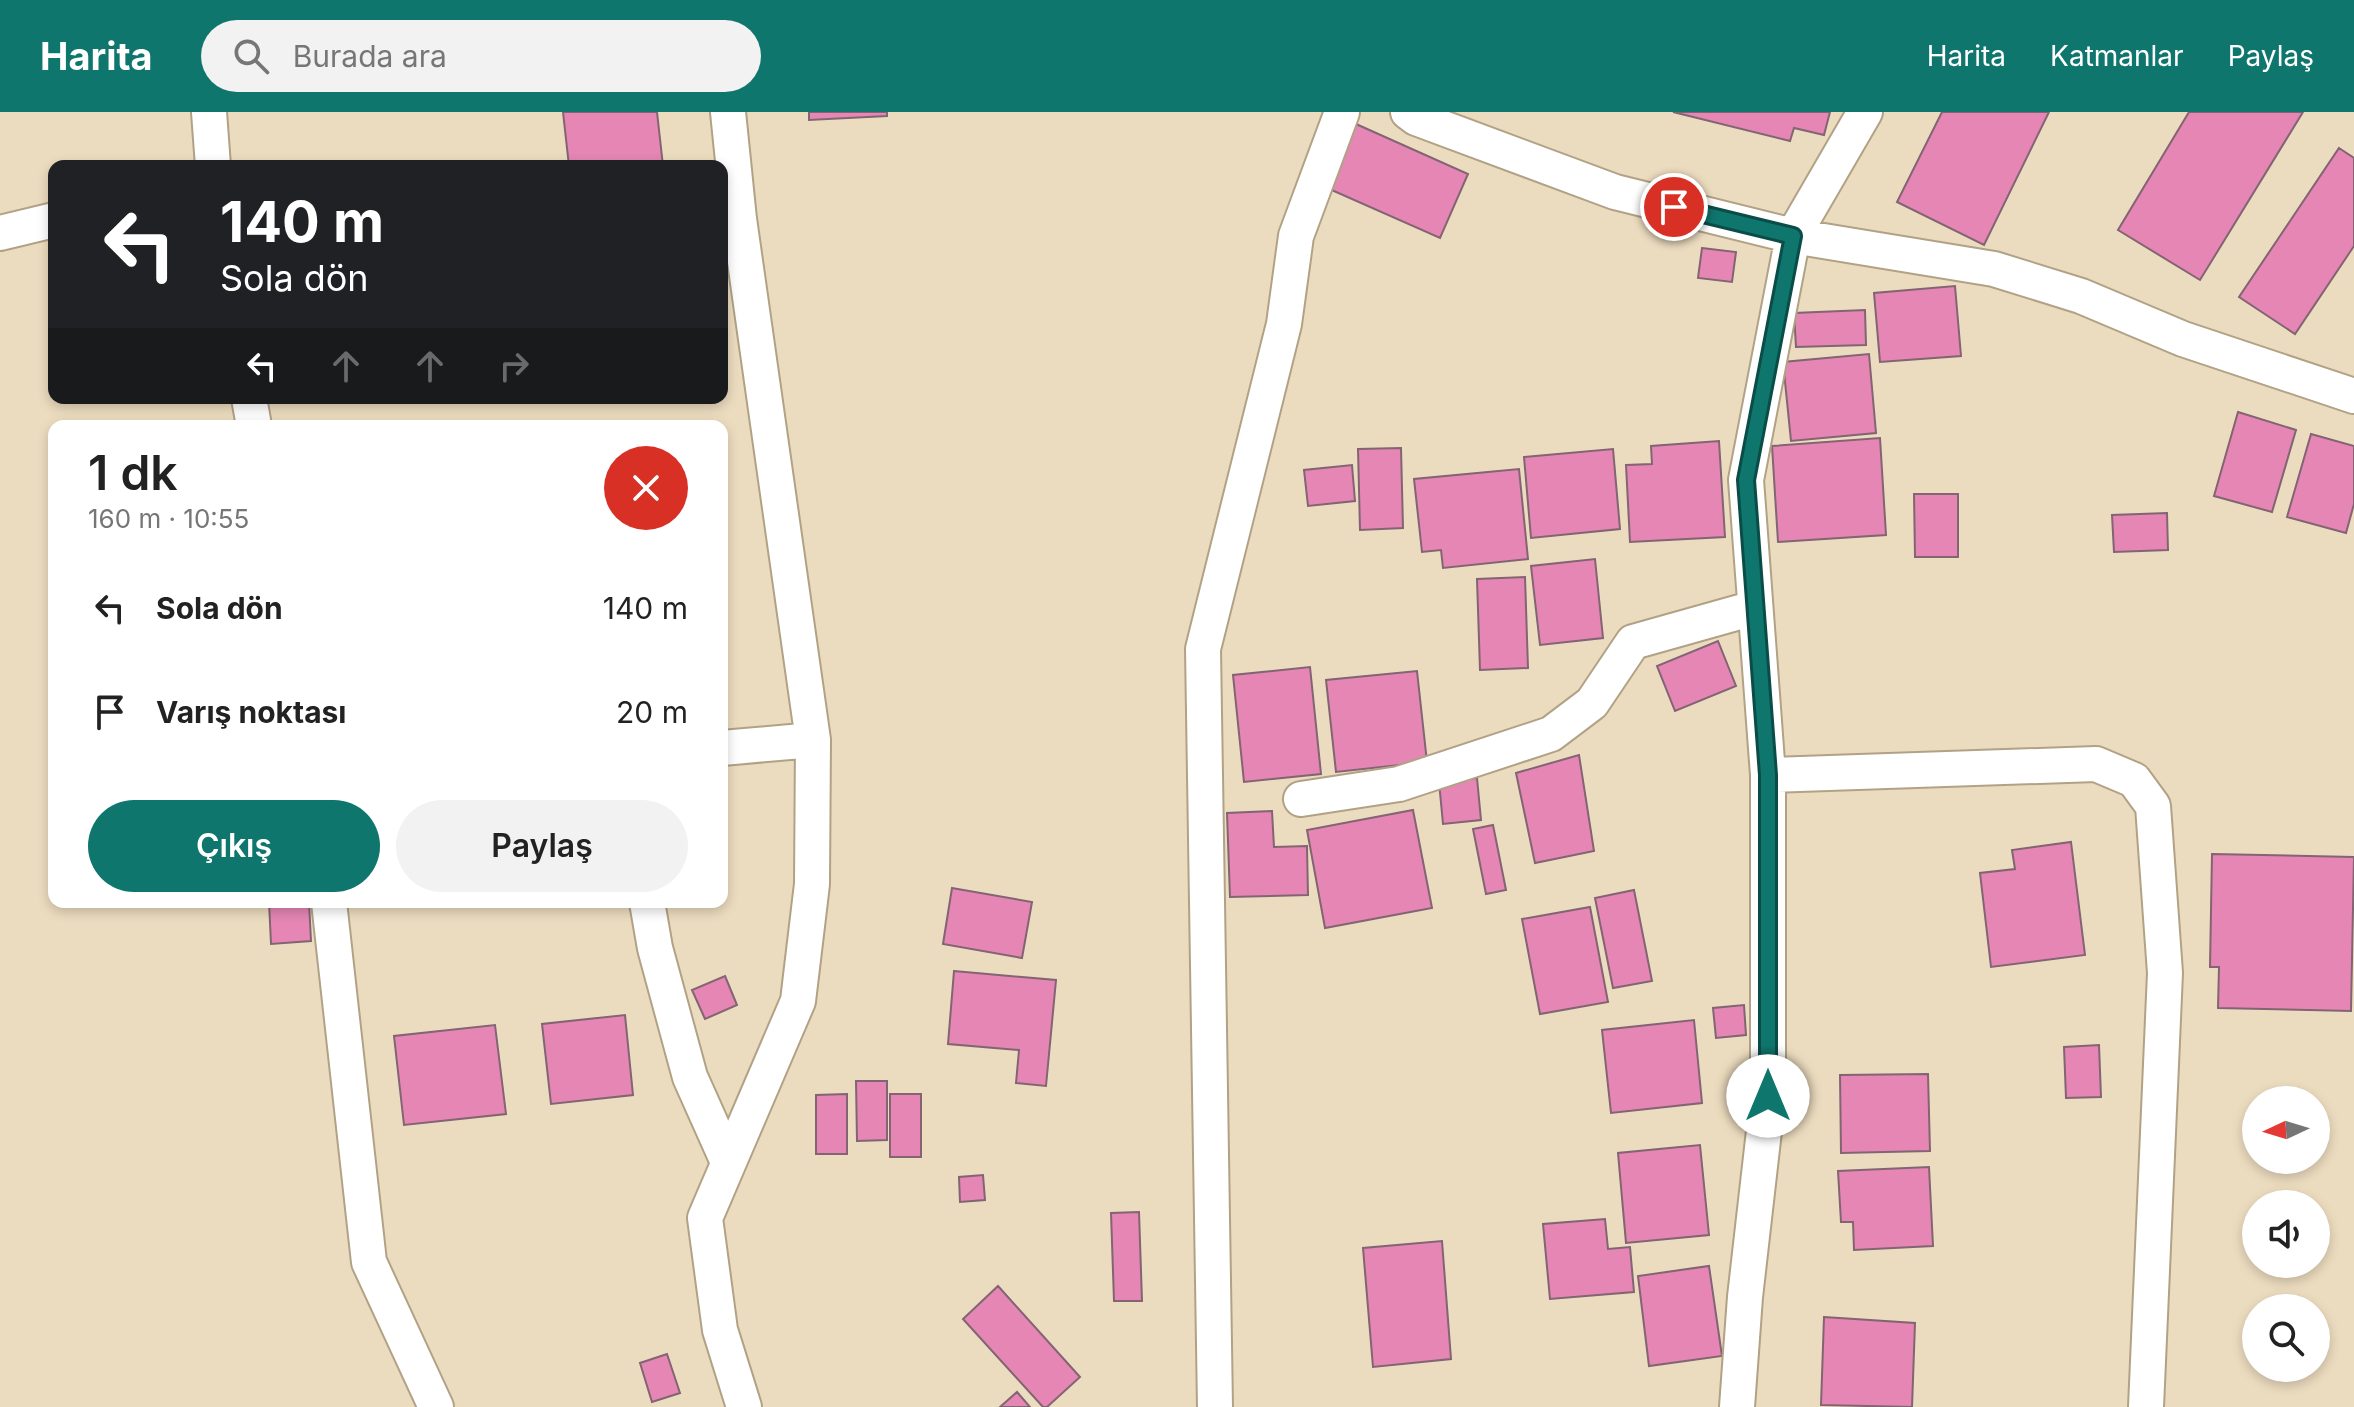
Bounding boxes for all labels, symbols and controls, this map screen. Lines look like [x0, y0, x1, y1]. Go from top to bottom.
search box [201, 20, 761, 92]
text: Harita [40, 33, 153, 79]
icon: search [229, 34, 273, 78]
text: Burada ara [293, 38, 447, 74]
text: Harita [1927, 39, 2006, 73]
text: Katmanlar [2050, 39, 2184, 73]
text: Paylaş [2228, 39, 2314, 73]
pin [1640, 173, 1708, 241]
icon: arrive [1652, 185, 1696, 229]
text: 140 m [220, 188, 384, 256]
icon: left [88, 192, 192, 296]
text: Sola dön [220, 256, 369, 300]
icon: left [240, 344, 284, 388]
icon: ahead [324, 344, 368, 388]
icon: ahead [408, 344, 452, 388]
icon: right [492, 344, 536, 388]
text: 1 dk [88, 443, 178, 502]
button: close [604, 446, 688, 530]
text: 160 m · 10:55 [88, 503, 249, 534]
icon: left [88, 586, 132, 630]
text: Sola dön [156, 590, 283, 626]
text: 140 m [603, 590, 688, 626]
icon: arrive [88, 690, 132, 734]
text: Varış noktası [156, 694, 346, 730]
text: 20 m [616, 694, 688, 730]
button: Çıkış [88, 800, 380, 892]
button: Paylaş [396, 800, 688, 892]
position arrow [1726, 1054, 1810, 1138]
north arrow [2242, 1086, 2330, 1174]
map controls [2242, 1086, 2330, 1382]
button: sound [2242, 1190, 2330, 1278]
button: search [2242, 1294, 2330, 1382]

